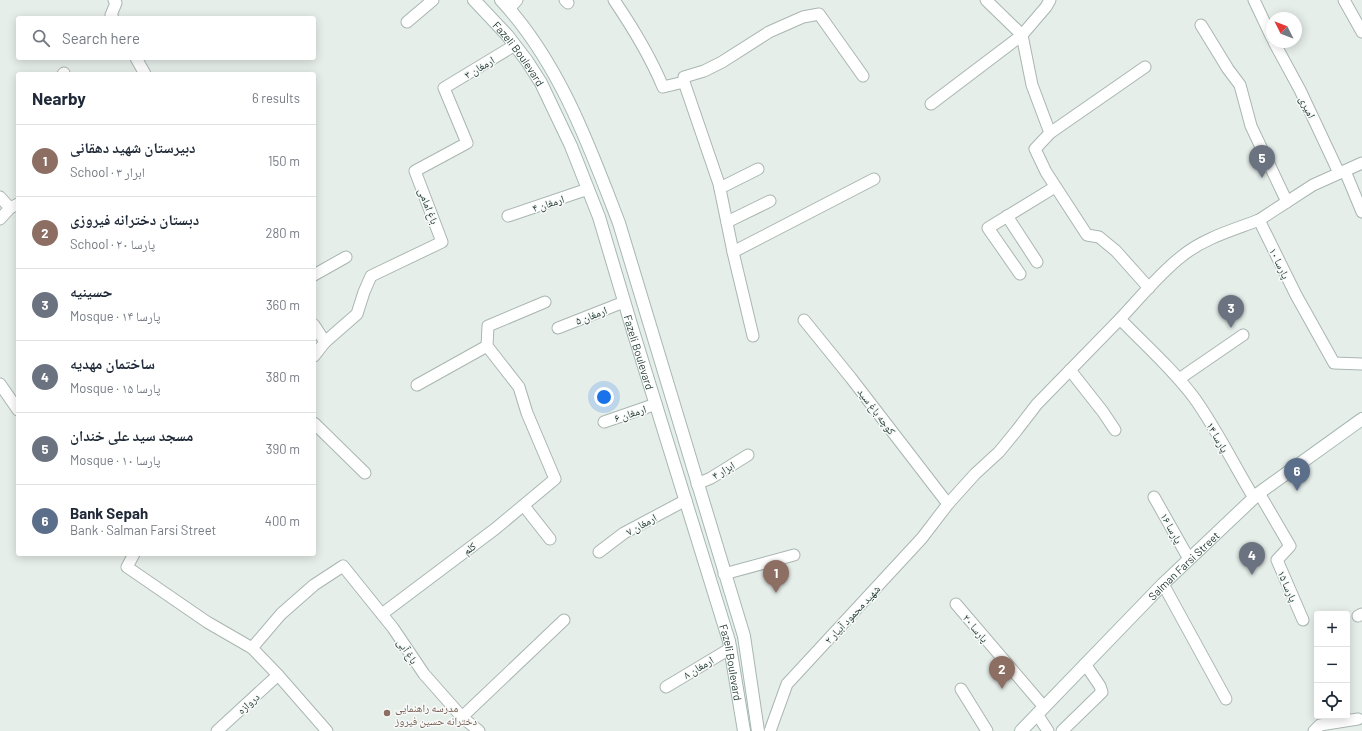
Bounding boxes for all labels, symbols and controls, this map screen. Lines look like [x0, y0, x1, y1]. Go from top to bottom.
north arrow [1266, 12, 1302, 48]
search box [16, 16, 316, 60]
street label: Fazeli Boulevard [491, 18, 547, 88]
icon: search [30, 27, 52, 49]
text: Search here [62, 29, 140, 47]
street label: ارمغان ۳ [462, 53, 497, 82]
text: Nearby [32, 88, 86, 108]
text: 6 results [252, 90, 300, 106]
street label: امیری [1296, 94, 1319, 121]
text: دبیرستان شهید دهقانی [70, 138, 196, 156]
pin: 5 [1249, 145, 1275, 178]
text: 1 [43, 153, 47, 169]
text: 150 m [268, 153, 300, 169]
text: School · ابرار ۳ [70, 164, 145, 180]
street label: باغ امامی [415, 186, 442, 226]
street label: ارمغان ۴ [530, 192, 566, 215]
text: دبستان دخترانه فیروزی [70, 210, 199, 228]
text: 2 [41, 225, 49, 241]
text: 280 m [266, 225, 300, 241]
text: School · پارسا ۲۰ [70, 236, 155, 252]
street label: پارسا ۱۰ [1266, 245, 1293, 281]
text: حسینیه [70, 282, 112, 300]
pin: 3 [1218, 295, 1244, 328]
text: 3 [41, 297, 49, 313]
text: 360 m [266, 297, 300, 313]
street label: ارمغان ۵ [573, 303, 609, 328]
text: Mosque · پارسا ۱۴ [70, 308, 161, 324]
street label: Fazeli Boulevard [622, 313, 657, 391]
text: ساختمان مهدیه [70, 354, 155, 372]
text: 4 [41, 369, 49, 385]
text: 380 m [266, 369, 300, 385]
text: Mosque · پارسا ۱۵ [70, 380, 161, 396]
street label: کوچه باغ سید [854, 385, 899, 438]
your location [594, 387, 614, 407]
street label: ارمغان ۶ [612, 402, 648, 425]
street label: پارسا ۱۴ [1203, 419, 1232, 455]
text: مسجد سید علی خندان [70, 426, 193, 444]
text: 5 [41, 441, 49, 457]
text: 390 m [266, 441, 300, 457]
text: Mosque · پارسا ۱۰ [70, 452, 161, 468]
street label: ابزار ۴ [709, 458, 737, 482]
pin: 6 [1284, 458, 1310, 491]
text: Bank Sepah [70, 504, 148, 522]
street label: ارمغان ۷ [623, 510, 659, 539]
street label: پارسا ۱۶ [1157, 510, 1186, 546]
text: 6 [42, 513, 48, 529]
text: 400 m [265, 513, 300, 529]
text: Bank · Salman Farsi Street [70, 522, 216, 538]
street label: Salman Farsi Street [1145, 528, 1221, 602]
street label: کلم [460, 539, 480, 559]
pin: 4 [1239, 542, 1265, 575]
pin: 1 [763, 560, 789, 593]
street label: پارسا ۱۵ [1274, 568, 1301, 604]
street label: شهید محمود آبیار ۲ [822, 582, 883, 646]
street label: پارسا ۲۰ [960, 611, 992, 646]
map controls [1314, 611, 1350, 719]
button: + [1314, 611, 1350, 647]
street label: Fazeli Boulevard [718, 622, 745, 701]
street label: باغ آبی [394, 636, 421, 667]
button: − [1314, 647, 1350, 683]
street label: ارمغان ۸ [681, 653, 716, 682]
pin: 2 [989, 656, 1015, 689]
button: locate [1314, 683, 1350, 719]
street label: دروازه [234, 689, 262, 716]
place label: مدرسه راهنمایی دخترانه حسین فیروز [394, 701, 478, 728]
marker: مدرسه راهنمایی دخترانه حسین فیروز [382, 708, 392, 718]

